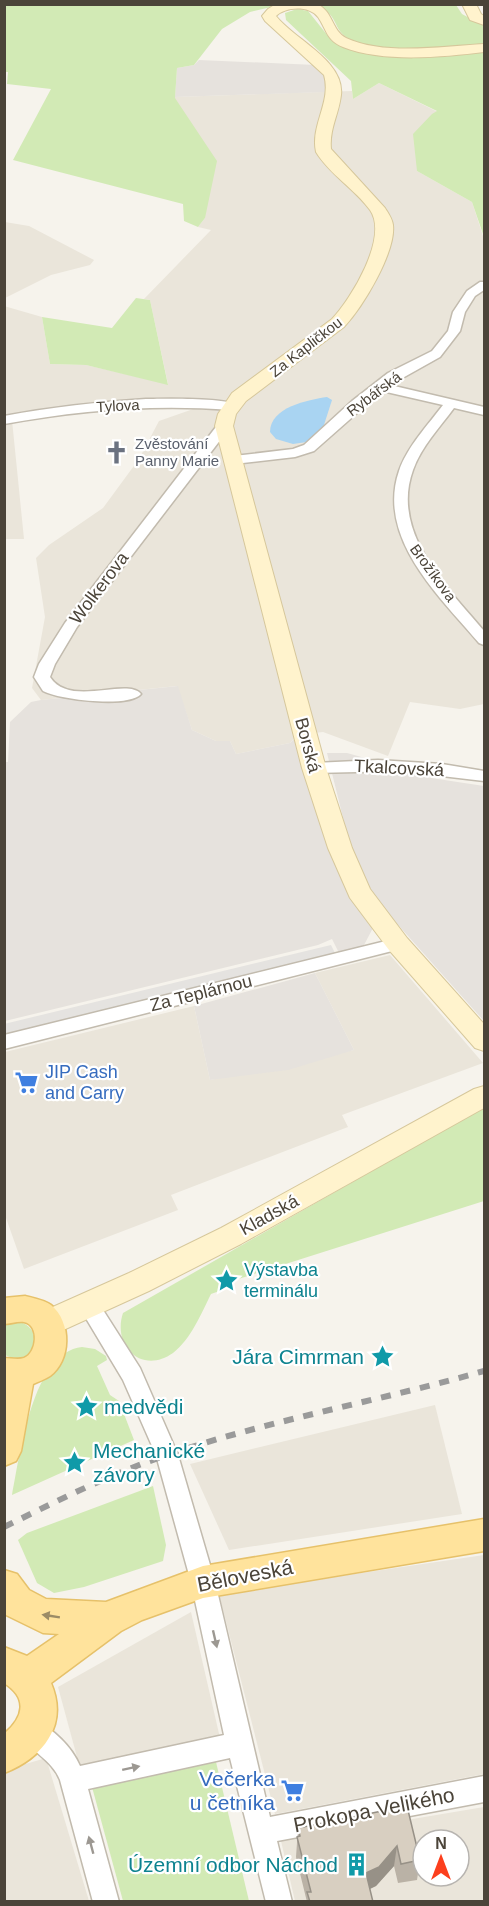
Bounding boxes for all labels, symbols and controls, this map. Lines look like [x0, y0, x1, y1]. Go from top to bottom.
street label: Za Kapličkou [266, 313, 345, 380]
street label: Rybářská [343, 367, 405, 419]
street label: Tylova [96, 396, 141, 415]
place label: Zvěstování Panny Marie [135, 435, 219, 469]
church icon: Zvěstování Panny Marie [104, 440, 130, 466]
street label: Brožíkova [407, 541, 460, 605]
street label: Wolkerova [66, 547, 133, 628]
street label: Borská [291, 715, 325, 776]
street label: Tkalcovská [354, 756, 445, 780]
street label: Za Teplárnou [148, 971, 254, 1015]
place label: JIP Cash and Carry [45, 1062, 124, 1103]
supermarket icon: JIP Cash and Carry [14, 1069, 40, 1095]
street label: Kladská [236, 1190, 303, 1239]
place label: Výstavba terminálu [244, 1260, 319, 1301]
place icon: Výstavba terminálu [213, 1267, 239, 1293]
place icon: Jára Cimrman [369, 1344, 395, 1370]
place label: Jára Cimrman [232, 1345, 364, 1368]
place icon: medvědi [73, 1394, 99, 1420]
place label: medvědi [104, 1395, 183, 1418]
place label: Mechanické závory [93, 1439, 205, 1486]
place icon: Mechanické závory [62, 1450, 88, 1476]
street label: Běloveská [195, 1555, 295, 1596]
one-way arrow [41, 1611, 60, 1620]
one-way arrow [211, 1630, 220, 1649]
one-way arrow [121, 1763, 140, 1772]
place label: Večerka u četníka [190, 1767, 275, 1814]
supermarket icon: Večerka u četníka [280, 1778, 306, 1804]
street label: Prokopa Velikého [291, 1783, 456, 1836]
north arrow [411, 1828, 471, 1888]
text: N [435, 1835, 447, 1852]
one-way arrow [86, 1836, 95, 1854]
building icon: Územní odbor Náchod [343, 1852, 369, 1878]
place label: Územní odbor Náchod [128, 1853, 338, 1876]

